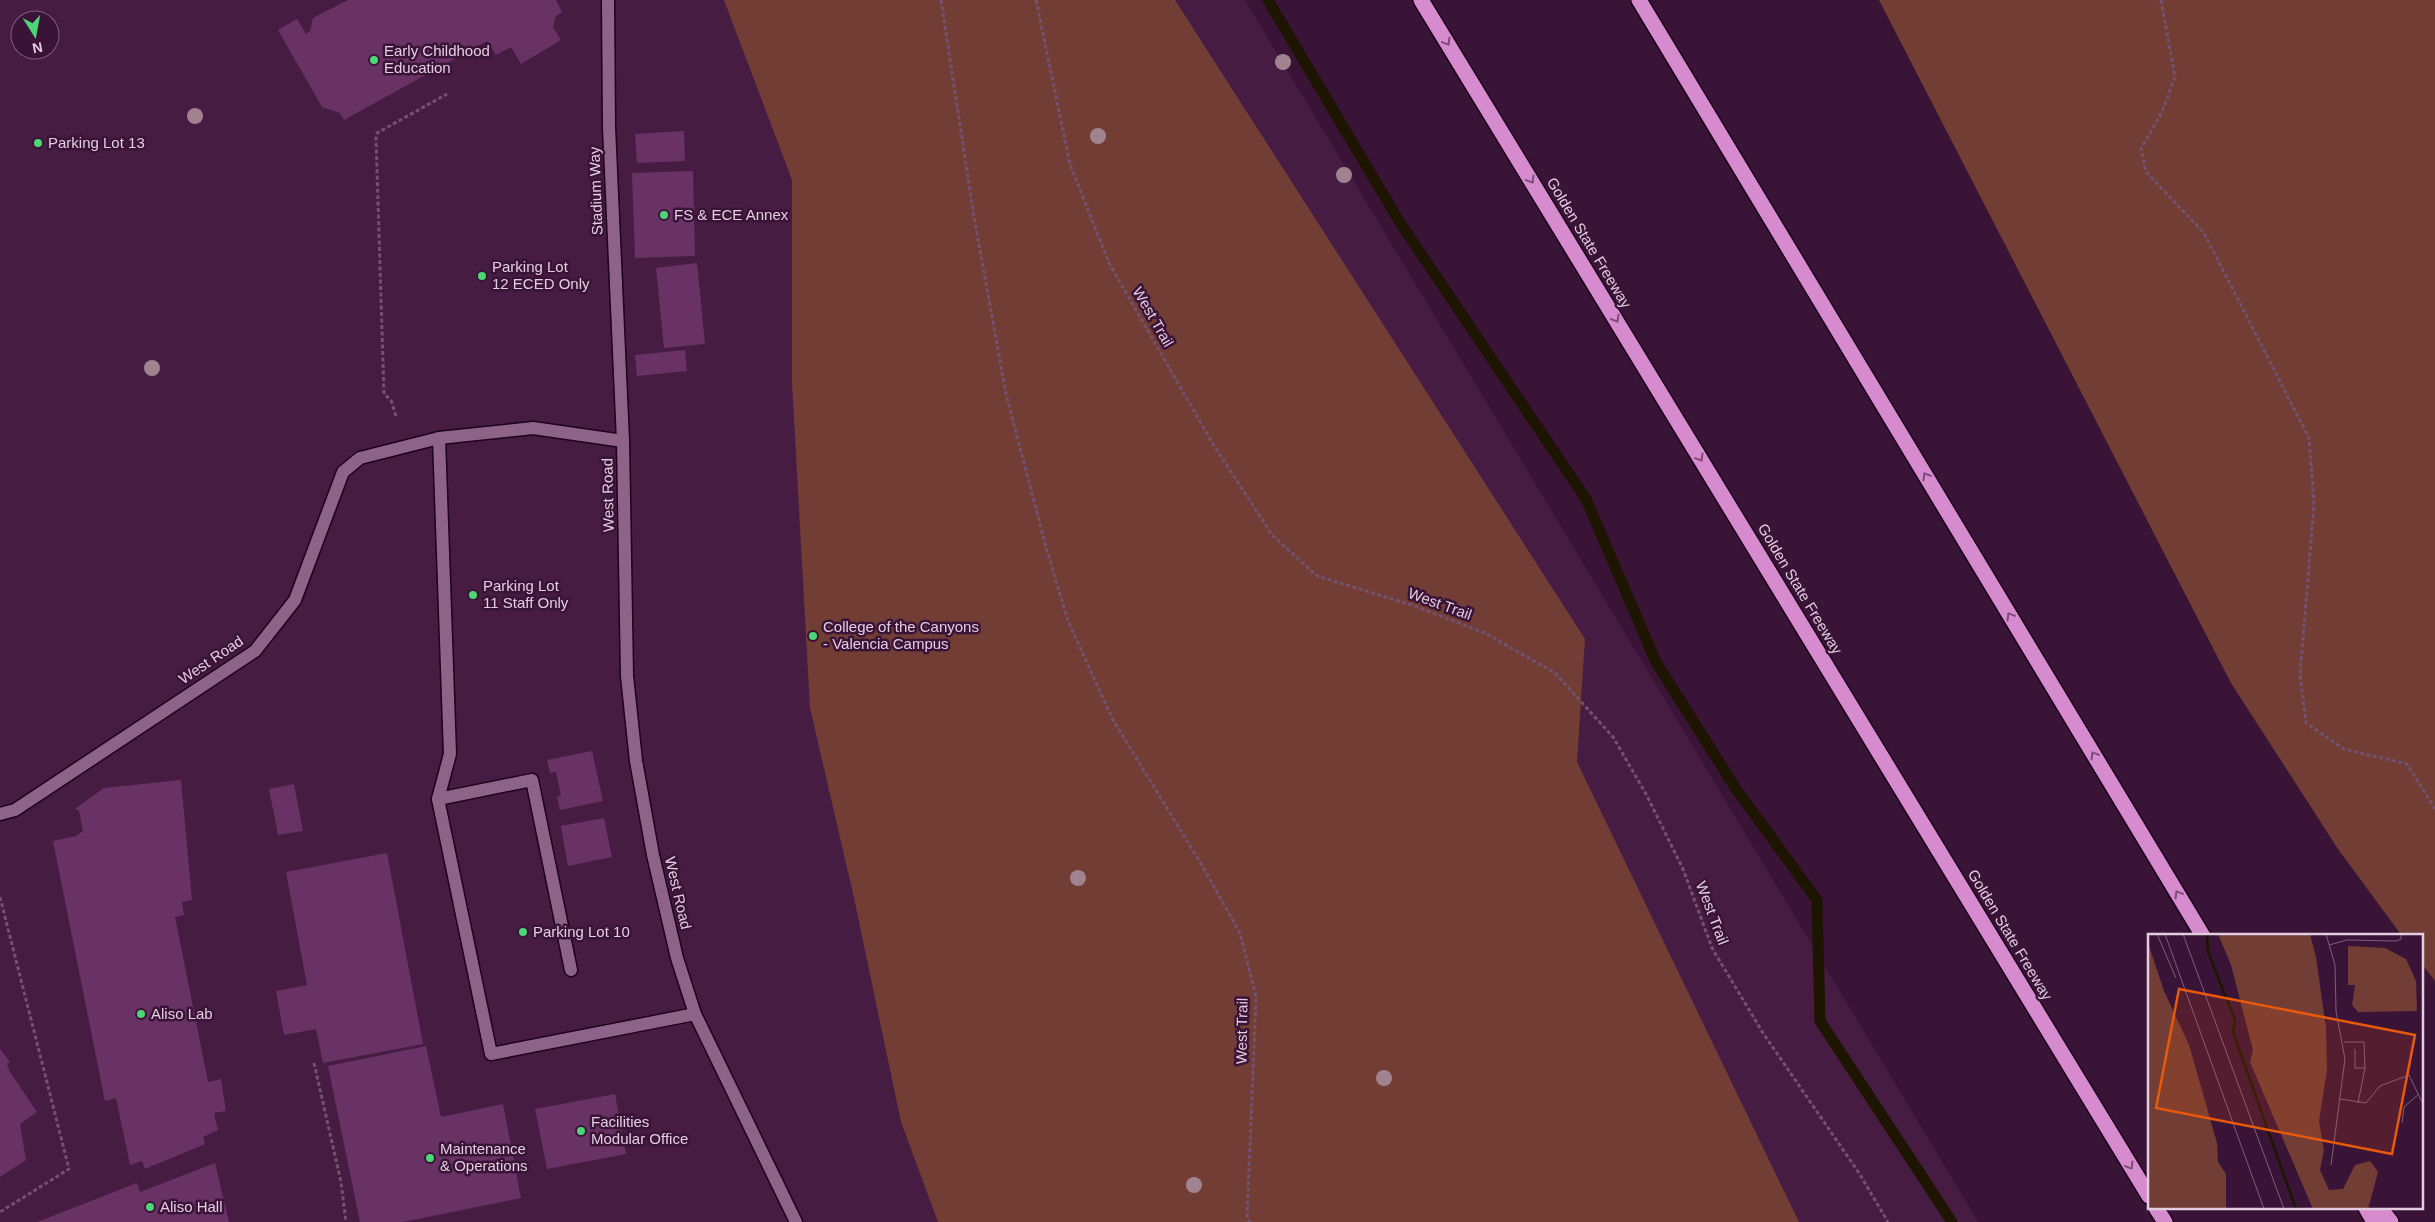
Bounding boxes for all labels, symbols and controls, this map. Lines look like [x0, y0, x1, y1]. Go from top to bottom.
north arrow [10, 10, 60, 60]
one-way arrow [1440, 36, 1450, 45]
text: N [31, 39, 44, 57]
place label: Early Childhood Education [384, 42, 490, 76]
marker: Early Childhood Education [368, 54, 380, 66]
place label: Parking Lot 13 [48, 134, 145, 151]
marker: Parking Lot 13 [32, 137, 44, 149]
street label: Stadium Way [585, 146, 606, 236]
street label: Golden State Freeway [1544, 174, 1635, 312]
one-way arrow [1525, 175, 1535, 184]
place label: FS & ECE Annex [674, 206, 789, 223]
marker: FS & ECE Annex [658, 209, 670, 221]
place label: Parking Lot 12 ECED Only [492, 258, 590, 292]
marker: Parking Lot 12 ECED Only [476, 270, 488, 282]
street label: West Trail [1129, 284, 1177, 350]
one-way arrow [1609, 314, 1619, 323]
one-way arrow [1694, 453, 1704, 462]
street label: West Road [598, 458, 617, 532]
one-way arrow [1923, 473, 1933, 482]
street label: Golden State Freeway [1755, 520, 1846, 658]
place label: Parking Lot 11 Staff Only [483, 577, 569, 611]
street label: West Trail [1406, 584, 1474, 623]
marker: Parking Lot 11 Staff Only [467, 589, 479, 601]
one-way arrow [2007, 612, 2017, 621]
place label: College of the Canyons - Valencia Campus [823, 618, 979, 652]
marker: College of the Canyons - Valencia Campus [807, 630, 819, 642]
street label: West Road [175, 632, 246, 687]
one-way arrow [2090, 751, 2100, 760]
street label: West Road [662, 855, 695, 931]
street label: Golden State Freeway [1965, 866, 2056, 1004]
street label: West Trail [1693, 879, 1732, 947]
one-way arrow [2174, 890, 2184, 899]
place label: Parking Lot 10 [533, 923, 630, 940]
marker: Parking Lot 10 [517, 926, 529, 938]
inset map [2148, 934, 2422, 1210]
street label: West Trail [1232, 998, 1251, 1064]
place label: Aliso Lab [151, 1005, 213, 1022]
marker: Aliso Lab [135, 1008, 147, 1020]
place label: Facilities Modular Office [591, 1113, 688, 1147]
marker: Facilities Modular Office [575, 1125, 587, 1137]
place label: Maintenance & Operations [440, 1140, 528, 1174]
marker: Maintenance & Operations [424, 1152, 436, 1164]
one-way arrow [2124, 1160, 2134, 1169]
place label: Aliso Hall [160, 1198, 223, 1215]
marker: Aliso Hall [144, 1201, 156, 1213]

